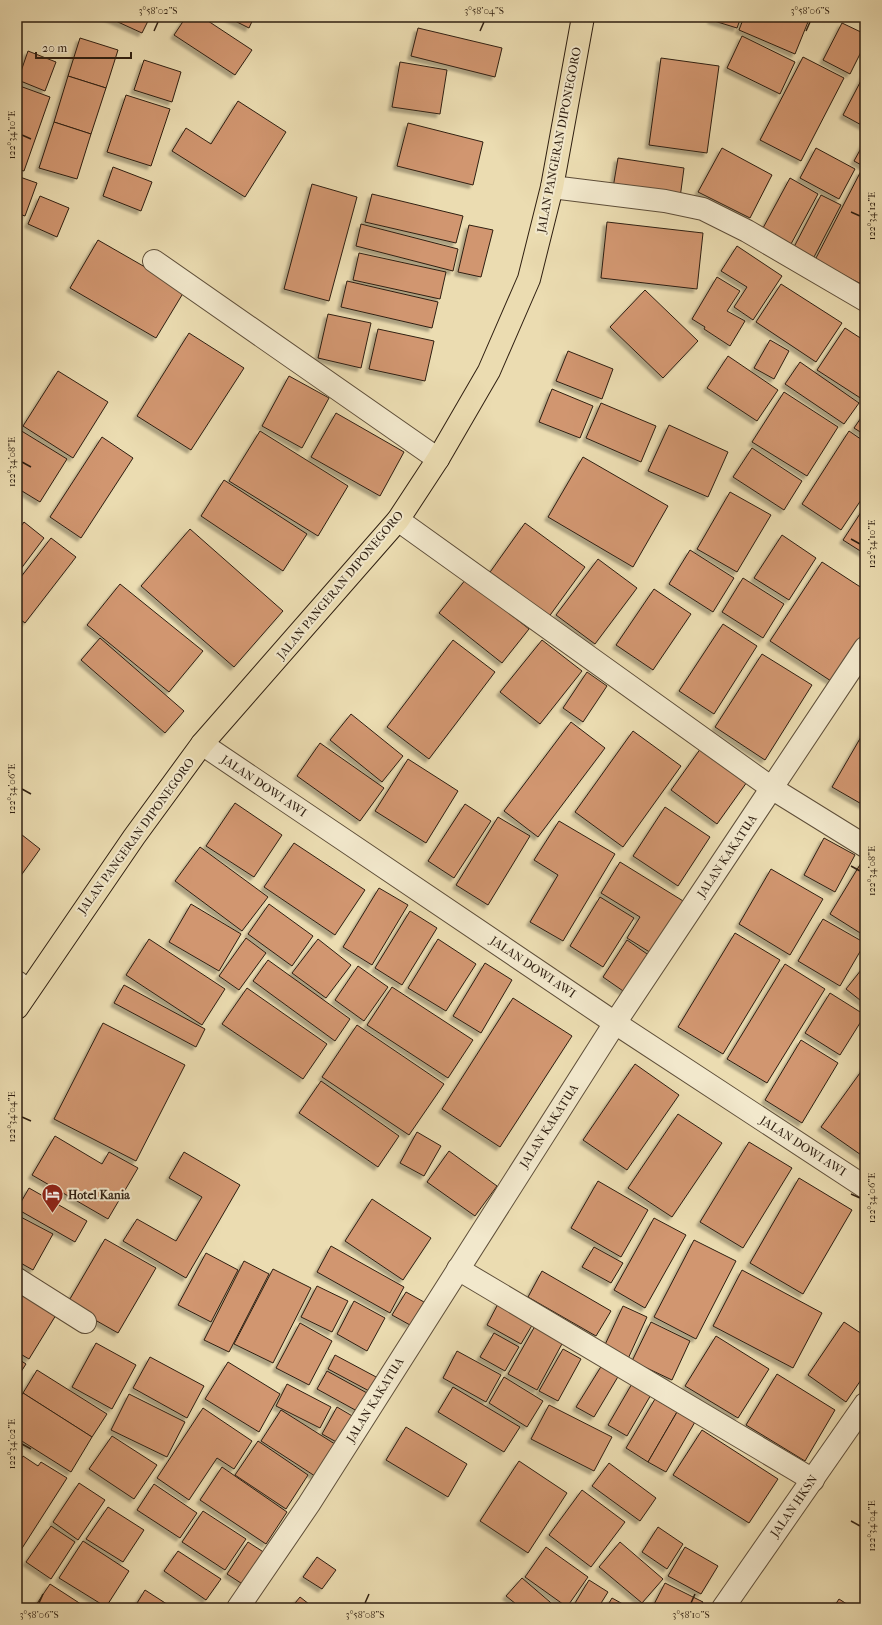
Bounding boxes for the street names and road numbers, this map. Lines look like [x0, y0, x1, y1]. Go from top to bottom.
street label: JALAN PANGERAN DIPONEGORO [534, 46, 584, 235]
street label: JALAN PANGERAN DIPONEGORO [273, 508, 406, 663]
street label: JALAN DOWI AWI [218, 752, 310, 820]
street label: JALAN PANGERAN DIPONEGORO [74, 755, 197, 917]
street label: JALAN KAKATUA [694, 812, 760, 901]
street label: JALAN DOWI AWI [487, 933, 579, 1001]
street label: JALAN KAKATUA [516, 1081, 581, 1171]
street label: JALAN DOWI AWI [756, 1112, 849, 1179]
street label: JALAN KAKATUA [343, 1355, 407, 1446]
street label: JALAN HKSN [767, 1472, 821, 1541]

